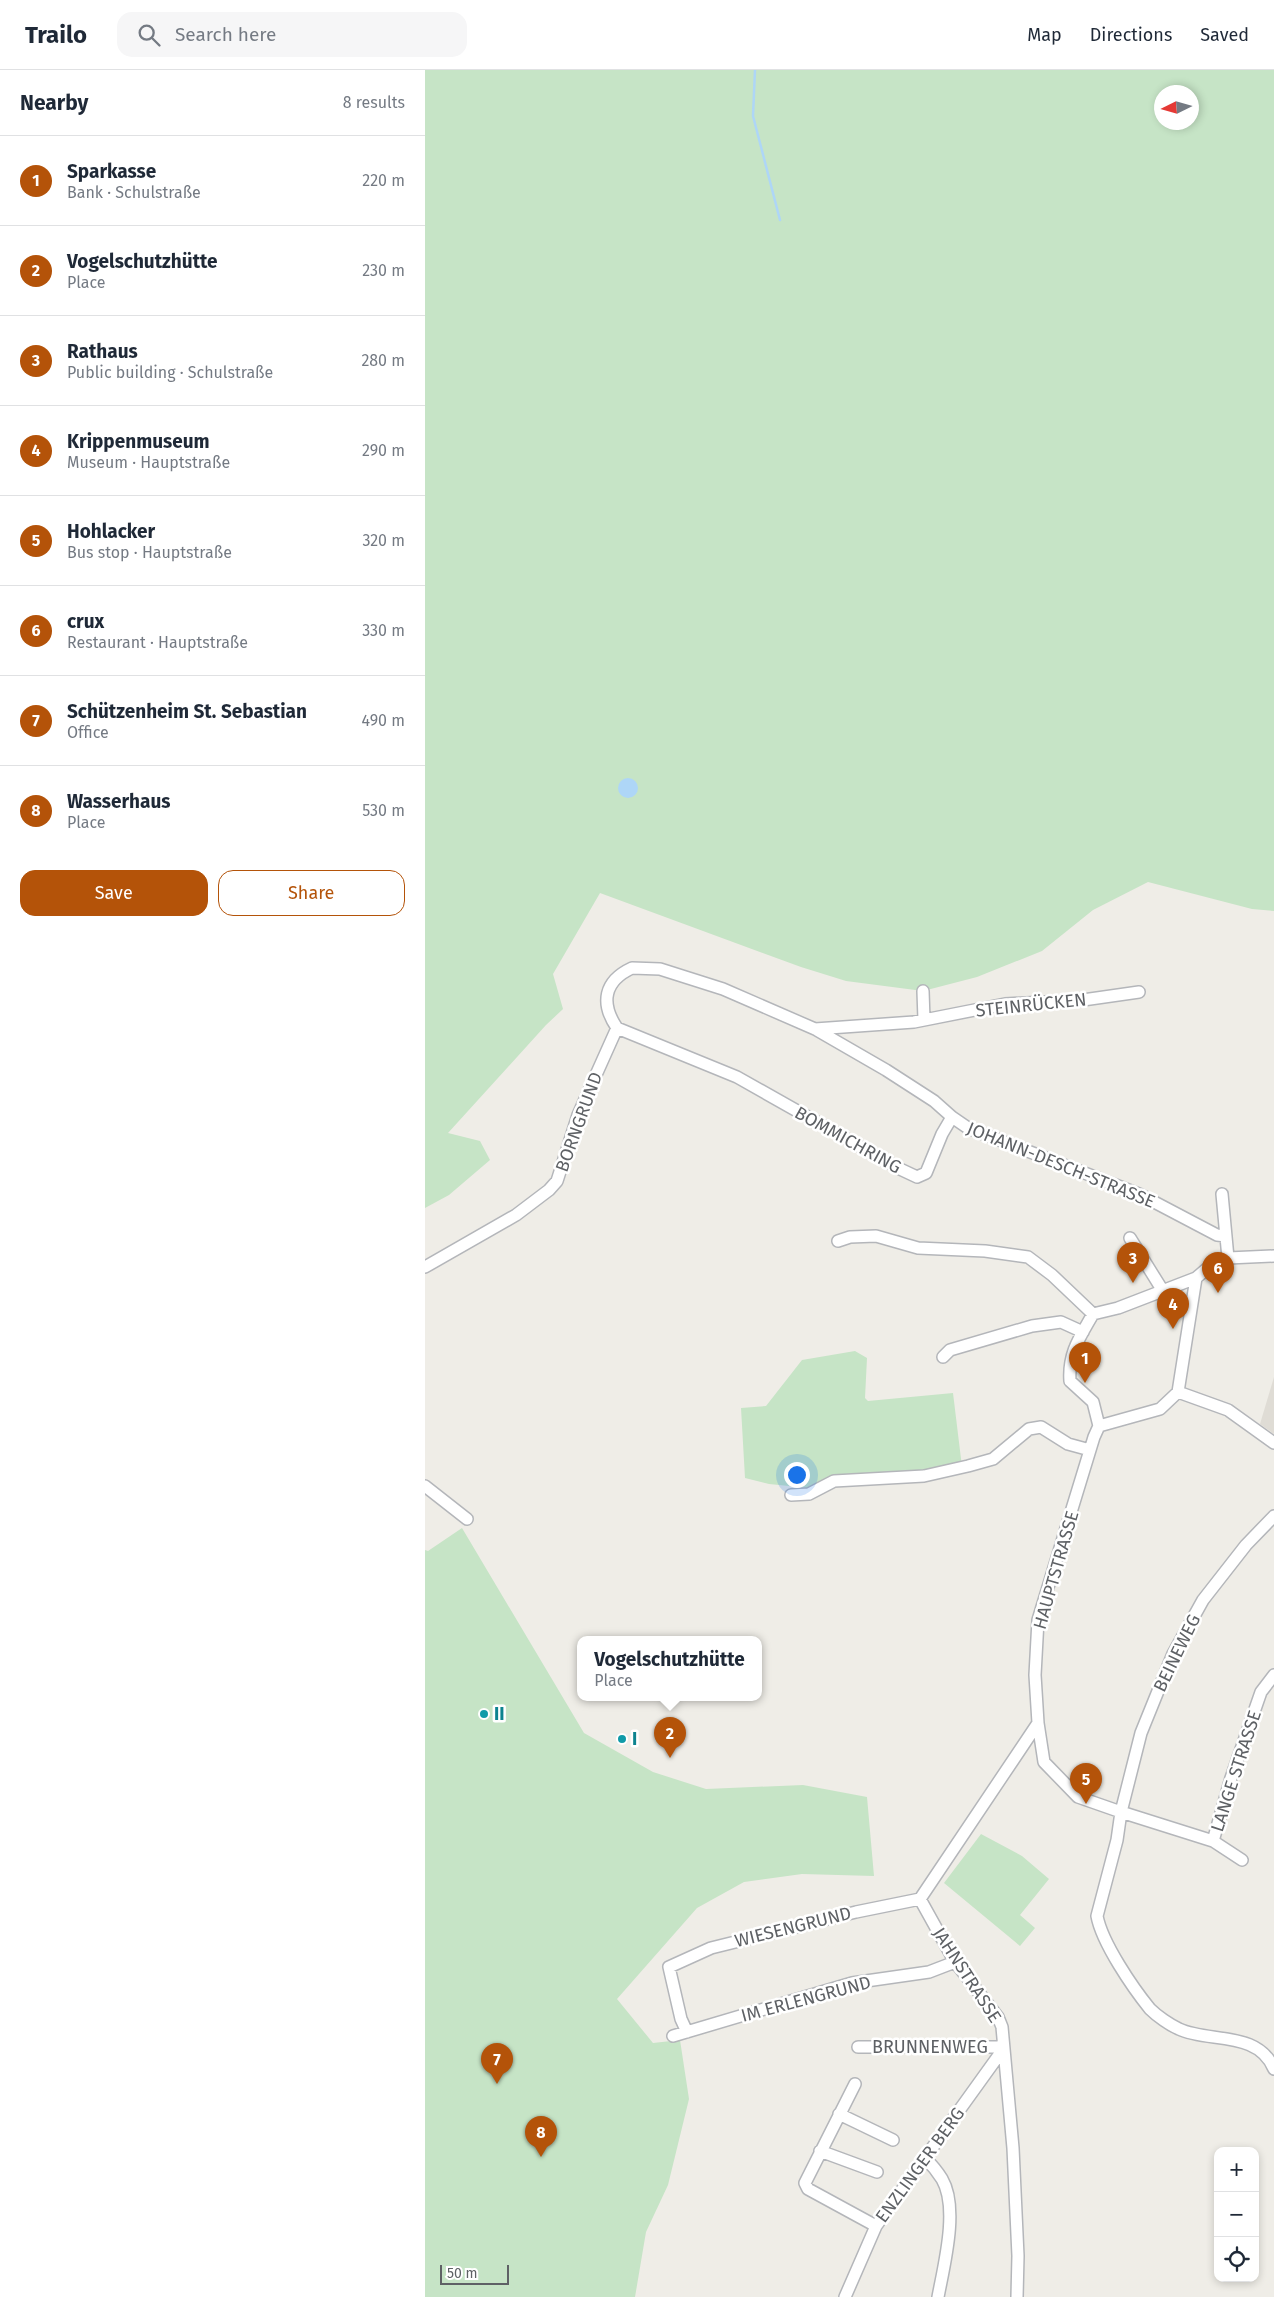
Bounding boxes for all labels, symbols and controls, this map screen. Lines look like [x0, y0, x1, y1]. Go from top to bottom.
search box [117, 12, 467, 57]
text: Trailo [25, 21, 87, 49]
icon: search [135, 21, 163, 49]
text: Search here [175, 23, 276, 46]
text: Map [1027, 24, 1062, 46]
text: Directions [1090, 24, 1172, 46]
text: Saved [1200, 24, 1249, 46]
north arrow [1154, 85, 1199, 130]
text: Nearby [20, 90, 88, 116]
text: 8 results [343, 93, 405, 112]
text: Sparkasse [67, 160, 156, 183]
text: 1 [32, 171, 40, 190]
text: 220 m [362, 171, 405, 190]
text: Bank · Schulstraße [67, 183, 201, 202]
text: Vogelschutzhütte [67, 250, 217, 273]
text: 2 [32, 261, 40, 280]
text: 230 m [362, 261, 405, 280]
text: Place [67, 273, 106, 292]
text: Rathaus [67, 340, 138, 363]
text: 3 [32, 351, 40, 370]
text: 280 m [361, 351, 405, 370]
text: Public building · Schulstraße [67, 363, 273, 382]
text: Krippenmuseum [67, 430, 210, 453]
text: 4 [31, 441, 41, 460]
text: 290 m [362, 441, 405, 460]
text: Museum · Hauptstraße [67, 453, 230, 472]
text: Hohlacker [67, 520, 155, 543]
text: 5 [32, 531, 40, 550]
text: 320 m [362, 531, 405, 550]
text: Bus stop · Hauptstraße [67, 543, 232, 562]
text: crux [67, 610, 104, 633]
text: 6 [31, 621, 41, 640]
text: 330 m [362, 621, 405, 640]
text: Restaurant · Hauptstraße [67, 633, 248, 652]
text: Schützenheim St. Sebastian [67, 700, 307, 723]
text: 7 [32, 711, 40, 730]
text: 490 m [362, 711, 405, 730]
text: Office [67, 723, 109, 742]
text: Wasserhaus [67, 790, 171, 813]
text: 8 [31, 801, 41, 820]
text: 530 m [362, 801, 405, 820]
text: Place [67, 813, 106, 832]
button: Save [20, 870, 208, 916]
button: Share [218, 870, 405, 916]
street label: STEINRÜCKEN [975, 988, 1087, 1022]
street label: BORNGRUND [551, 1069, 607, 1175]
street label: BOMMICHRING [791, 1102, 905, 1178]
street label: JOHANN-DESCH-STRASSE [964, 1117, 1158, 1213]
pin: 3 [1117, 1242, 1149, 1283]
pin: 6 [1202, 1252, 1234, 1293]
pin: 4 [1157, 1288, 1189, 1329]
pin: 1 [1069, 1342, 1101, 1383]
your location [784, 1462, 810, 1488]
street label: HAUPTSTRASSE [1029, 1508, 1083, 1632]
street label: BEINEWEG [1149, 1611, 1205, 1695]
popup [577, 1636, 762, 1701]
text: Vogelschutzhütte [594, 1648, 745, 1671]
text: Place [594, 1671, 633, 1690]
place label: II [494, 1703, 505, 1725]
marker: II [478, 1708, 490, 1720]
street label: LANGE STRASSE [1206, 1708, 1266, 1834]
pin: 2 [654, 1717, 686, 1758]
place label: I [632, 1728, 637, 1750]
marker: I [616, 1733, 628, 1745]
pin: 5 [1070, 1763, 1102, 1804]
street label: WIESENGRUND [732, 1902, 854, 1952]
street label: JAHNSTRASSE [928, 1923, 1006, 2027]
street label: IM ERLENGRUND [739, 1971, 873, 2027]
street label: BRUNNENWEG [872, 2036, 988, 2058]
pin: 7 [481, 2043, 513, 2084]
street label: ENZLINGER BERG [871, 2103, 969, 2227]
pin: 8 [525, 2116, 557, 2157]
map controls [1214, 2147, 1259, 2282]
button: + [1214, 2147, 1259, 2192]
button: − [1214, 2192, 1259, 2237]
button: locate [1214, 2237, 1259, 2282]
scale bar [440, 2262, 509, 2285]
text: 50 m [447, 2265, 478, 2282]

